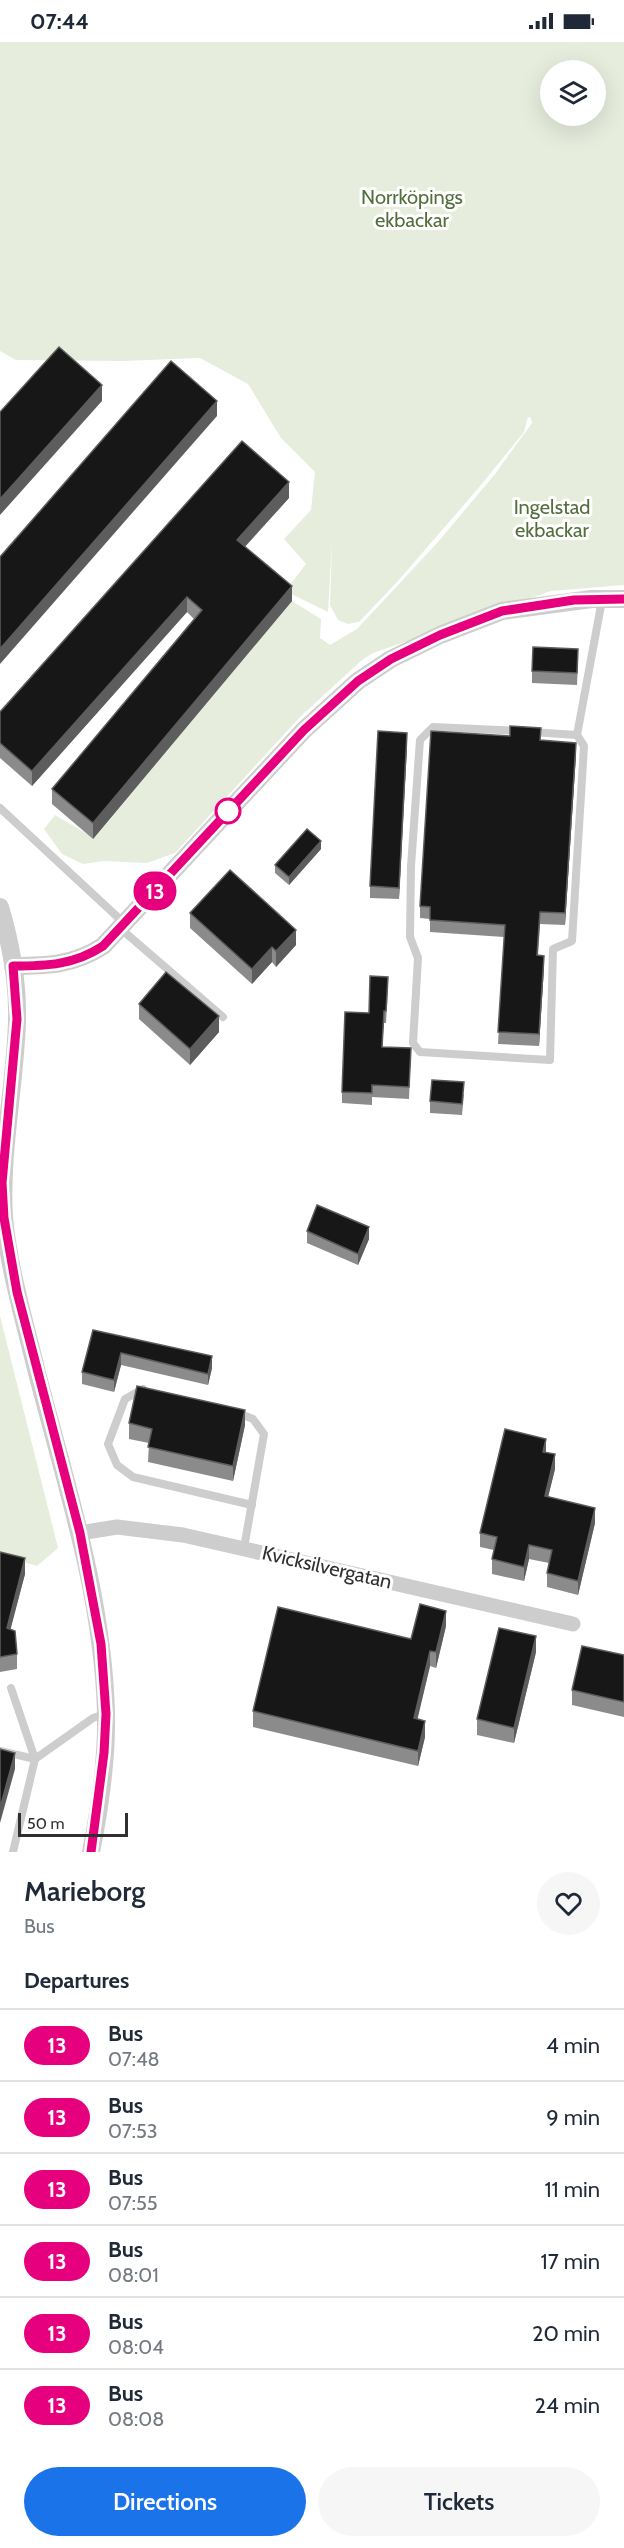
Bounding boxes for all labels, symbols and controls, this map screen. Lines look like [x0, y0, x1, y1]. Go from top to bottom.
text: 07:44 [30, 8, 89, 35]
map controls [540, 60, 606, 126]
button: layers [540, 60, 606, 126]
park label: Norrköpings ekbackar [361, 185, 463, 232]
park label: Ingelstad ekbackar [514, 495, 590, 542]
unlabelled marker [215, 798, 241, 824]
line badge: 13 [128, 872, 182, 910]
text: 13 [145, 879, 165, 904]
street label: Kvicksilvergatan [260, 1540, 394, 1594]
scale bar [18, 1810, 128, 1838]
text: 50 m [27, 1814, 64, 1833]
button: heart [537, 1872, 600, 1935]
text: Marieborg [24, 1874, 145, 1908]
text: Bus [24, 1914, 55, 1938]
text: Departures [24, 1967, 129, 1994]
text: Bus [108, 2020, 143, 2047]
text: 4 min [546, 2032, 600, 2059]
text: 13 [47, 2033, 67, 2058]
text: 07:48 [108, 2047, 160, 2071]
text: Bus [108, 2092, 143, 2119]
text: 9 min [546, 2104, 600, 2131]
text: 13 [47, 2105, 67, 2130]
text: 07:53 [108, 2119, 158, 2143]
text: Bus [108, 2164, 143, 2191]
text: 11 min [544, 2176, 600, 2203]
text: 13 [47, 2177, 67, 2202]
text: 07:55 [108, 2191, 158, 2215]
text: Bus [108, 2236, 143, 2263]
text: 17 min [541, 2248, 600, 2275]
text: 13 [47, 2249, 67, 2274]
text: 08:01 [108, 2263, 159, 2287]
text: Bus [108, 2308, 143, 2335]
text: 20 min [532, 2320, 600, 2347]
text: 13 [47, 2321, 67, 2346]
text: 08:04 [108, 2335, 164, 2359]
text: Bus [108, 2380, 143, 2407]
text: 24 min [535, 2392, 600, 2419]
text: 13 [47, 2393, 67, 2418]
text: 08:08 [108, 2407, 164, 2431]
button: Directions [24, 2467, 306, 2536]
button: Tickets [318, 2467, 600, 2536]

